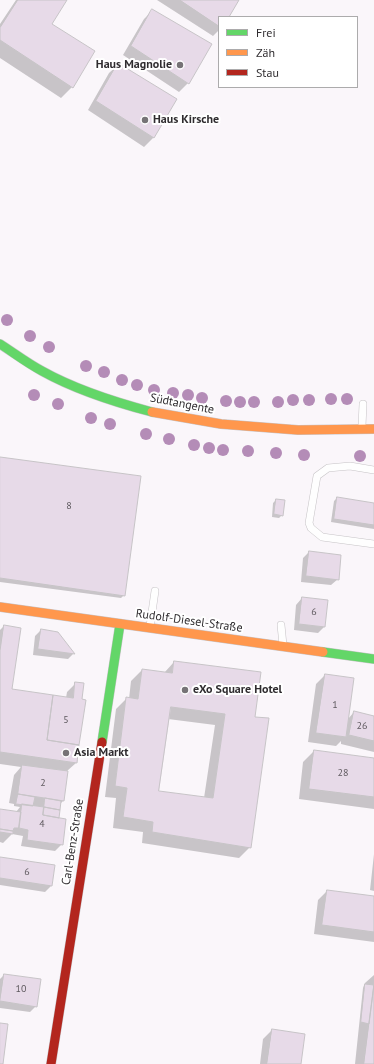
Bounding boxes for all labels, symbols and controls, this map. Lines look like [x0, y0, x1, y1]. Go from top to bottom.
legend [218, 16, 358, 88]
text: Frei [256, 25, 276, 40]
text: Zäh [256, 45, 275, 60]
place label: Haus Magnolie [96, 58, 172, 72]
marker: Haus Magnolie [175, 60, 185, 70]
text: Stau [256, 65, 279, 80]
place label: Haus Kirsche [153, 113, 219, 127]
marker: Haus Kirsche [140, 115, 150, 125]
street label: Südtangente [149, 391, 215, 417]
house number: 8 [66, 500, 72, 512]
street label: Rudolf-Diesel-Straße [135, 606, 243, 636]
house number: 6 [311, 606, 317, 618]
place label: eXo Square Hotel [193, 683, 282, 697]
marker: eXo Square Hotel [180, 685, 190, 695]
house number: 1 [332, 699, 338, 711]
house number: 5 [63, 714, 69, 726]
house number: 26 [357, 720, 367, 732]
place label: Asia Markt [74, 746, 128, 760]
marker: Asia Markt [61, 748, 71, 758]
house number: 28 [338, 767, 348, 779]
house number: 2 [40, 777, 46, 789]
street label: Carl-Benz-Straße [59, 798, 87, 886]
house number: 4 [39, 818, 45, 830]
house number: 6 [24, 866, 30, 878]
house number: 10 [16, 983, 26, 995]

